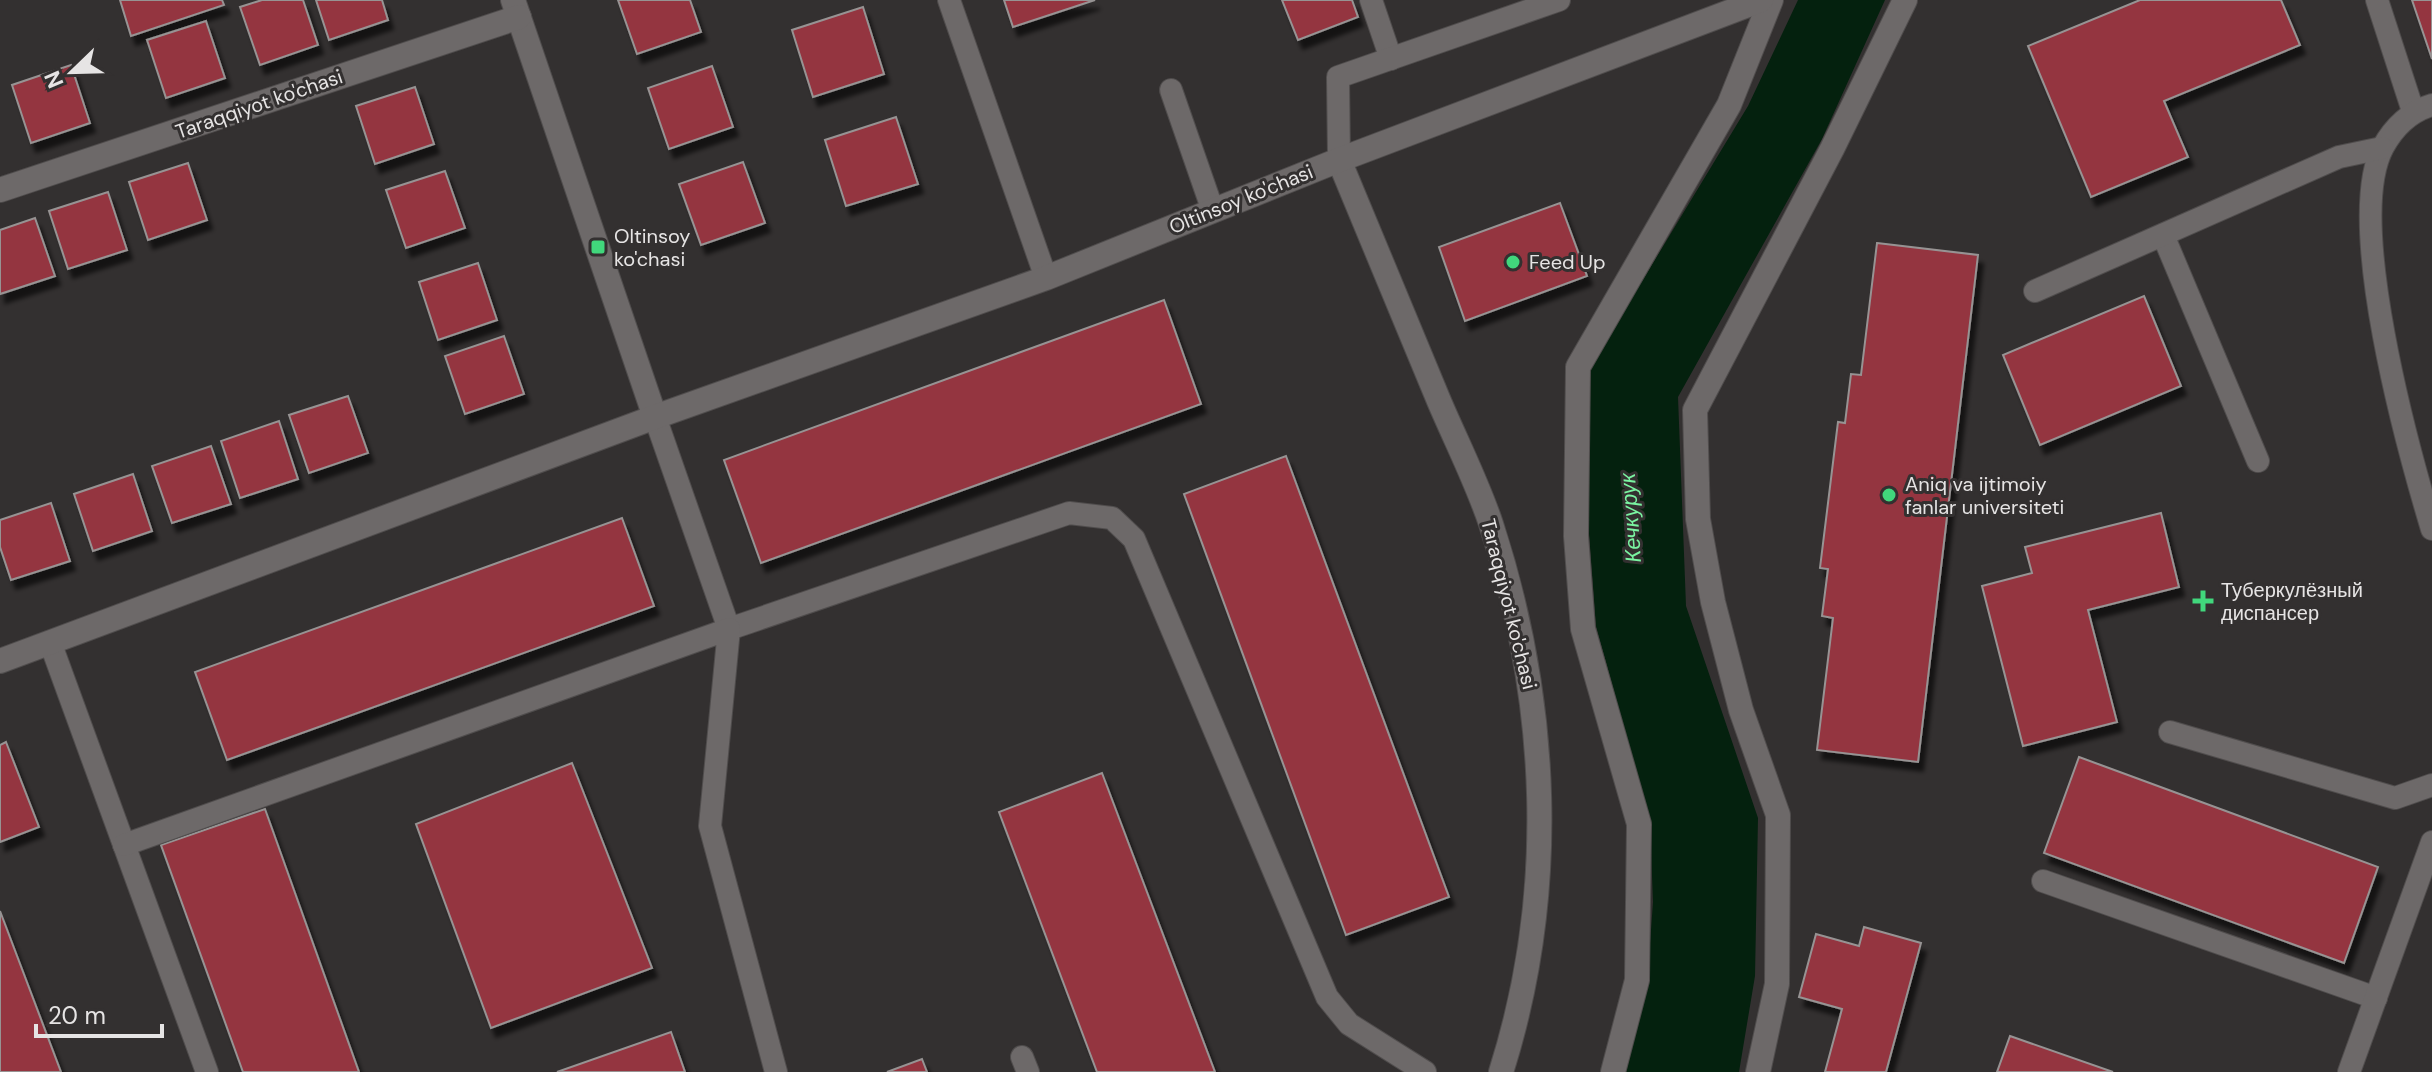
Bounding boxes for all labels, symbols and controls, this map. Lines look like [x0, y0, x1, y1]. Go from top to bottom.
north arrow [32, 32, 112, 112]
street label: Taraqqiyot ko'chasi [172, 63, 346, 145]
text: N [38, 67, 71, 93]
street label: Oltinsoy ko'chasi [1165, 158, 1317, 240]
place label: Oltinsoy ko'chasi [614, 223, 690, 272]
marker: Oltinsoy ko'chasi [589, 238, 607, 256]
place label: Feed Up [1529, 249, 1605, 275]
marker: Feed Up [1504, 253, 1522, 271]
water label: Кечкурук [1613, 471, 1648, 564]
place label: Aniq va ijtimoiy fanlar universiteti [1905, 471, 2064, 520]
marker: Aniq va ijtimoiy fanlar universiteti [1880, 486, 1898, 504]
street label: Taraqqiyot ko'chasi [1475, 516, 1543, 692]
place label: Туберкулёзный диспансер [2221, 577, 2363, 626]
marker: Туберкулёзный диспансер [2192, 590, 2214, 612]
scale bar [36, 988, 162, 1038]
text: 20 m [48, 1000, 106, 1031]

